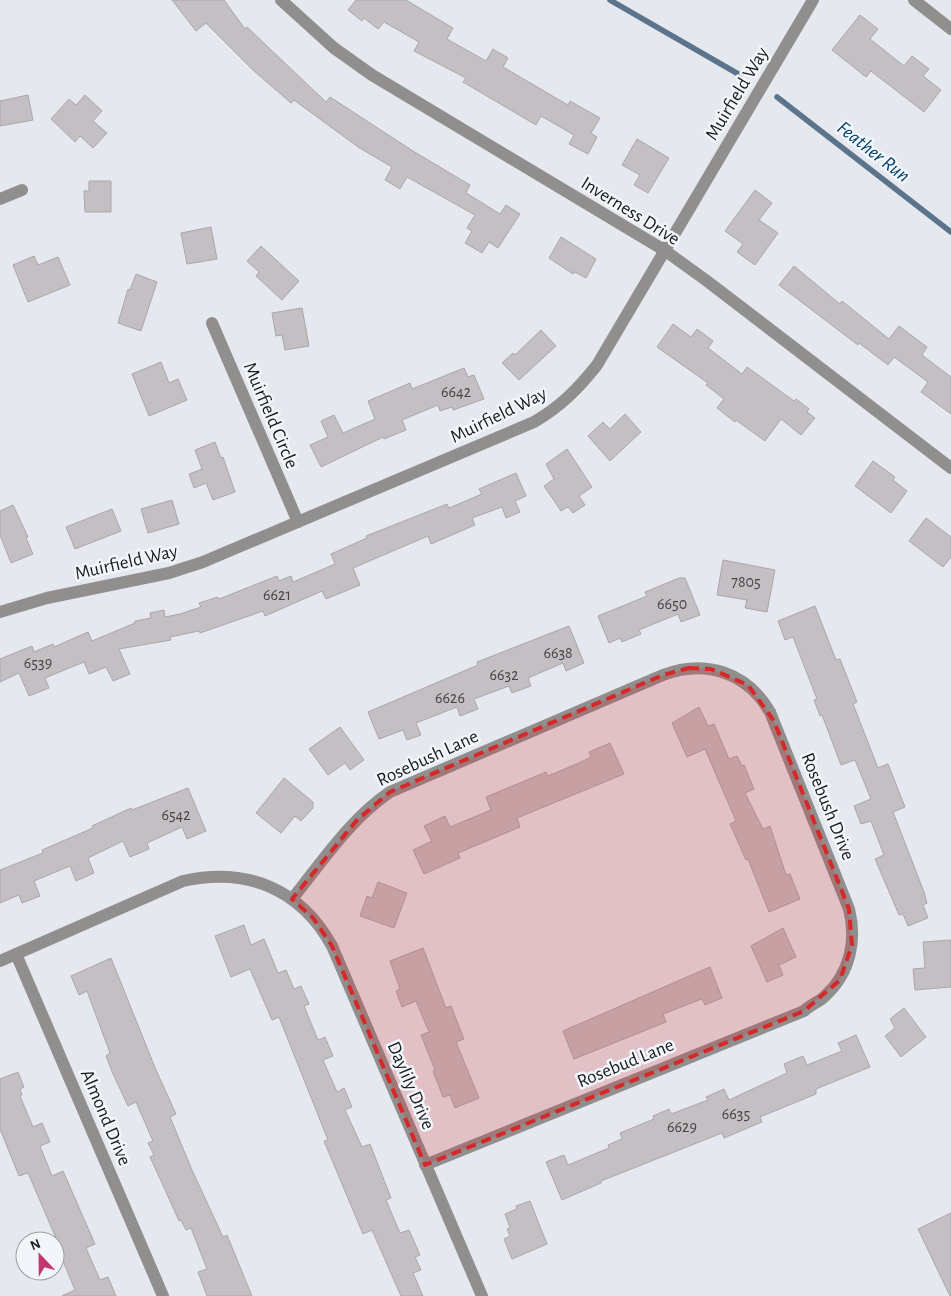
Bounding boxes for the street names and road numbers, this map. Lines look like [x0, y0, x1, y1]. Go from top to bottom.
street label: Muirfield Way [702, 44, 772, 143]
street label: Inverness Drive [578, 173, 683, 249]
street label: Muirfield Circle [240, 360, 302, 471]
street label: Muirfield Way [447, 384, 550, 447]
street label: Muirfield Way [73, 541, 179, 583]
street label: Rosebush Lane [374, 727, 481, 790]
street label: Rosebush Drive [797, 750, 858, 863]
street label: Rosebud Lane [575, 1035, 677, 1091]
street label: Daylily Drive [384, 1039, 438, 1132]
street label: Almond Drive [77, 1067, 134, 1168]

